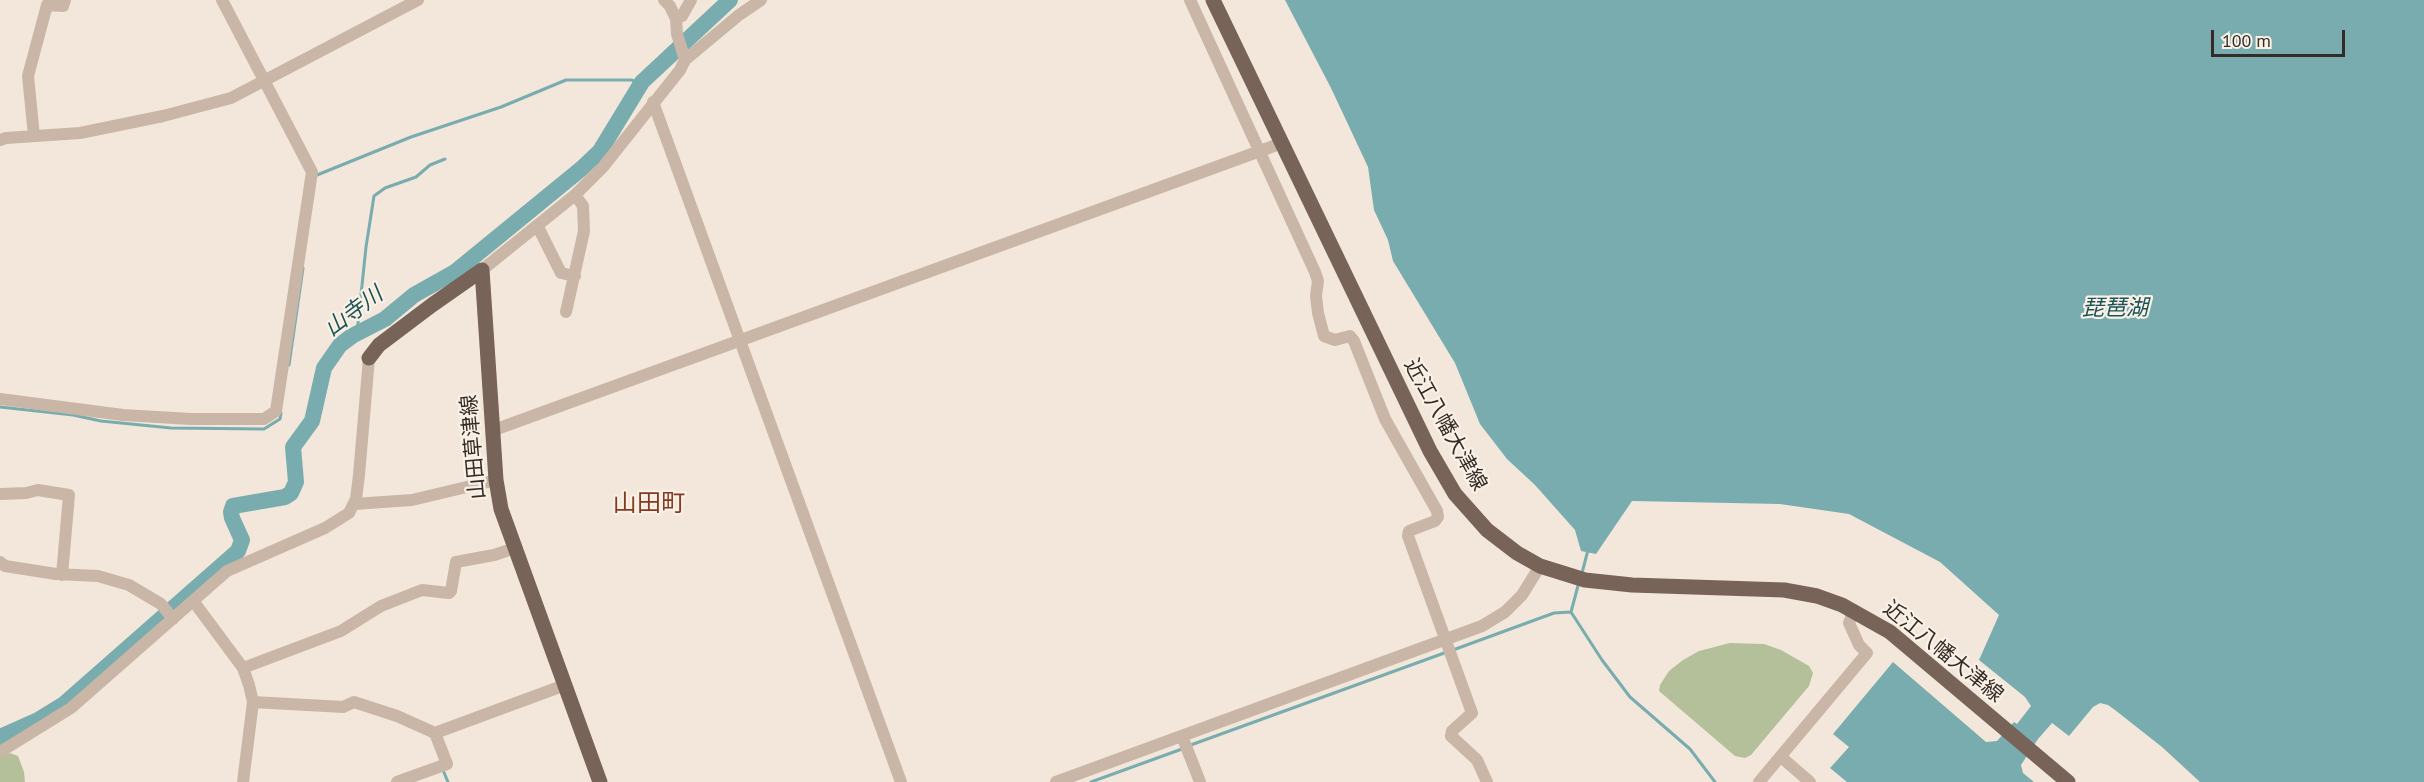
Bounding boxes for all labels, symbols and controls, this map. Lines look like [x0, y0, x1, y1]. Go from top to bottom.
scale bar [2214, 18, 2348, 56]
text: 100 m [2222, 29, 2271, 52]
water label: 山寺川 [320, 282, 388, 342]
water label: 琵琶湖 [2082, 296, 2148, 322]
street label: 近江八幡大津線 [1398, 355, 1492, 495]
street label: 山田草津線 [457, 394, 491, 500]
district label: 山田町 [613, 490, 685, 518]
street label: 近江八幡大津線 [1878, 596, 2008, 708]

